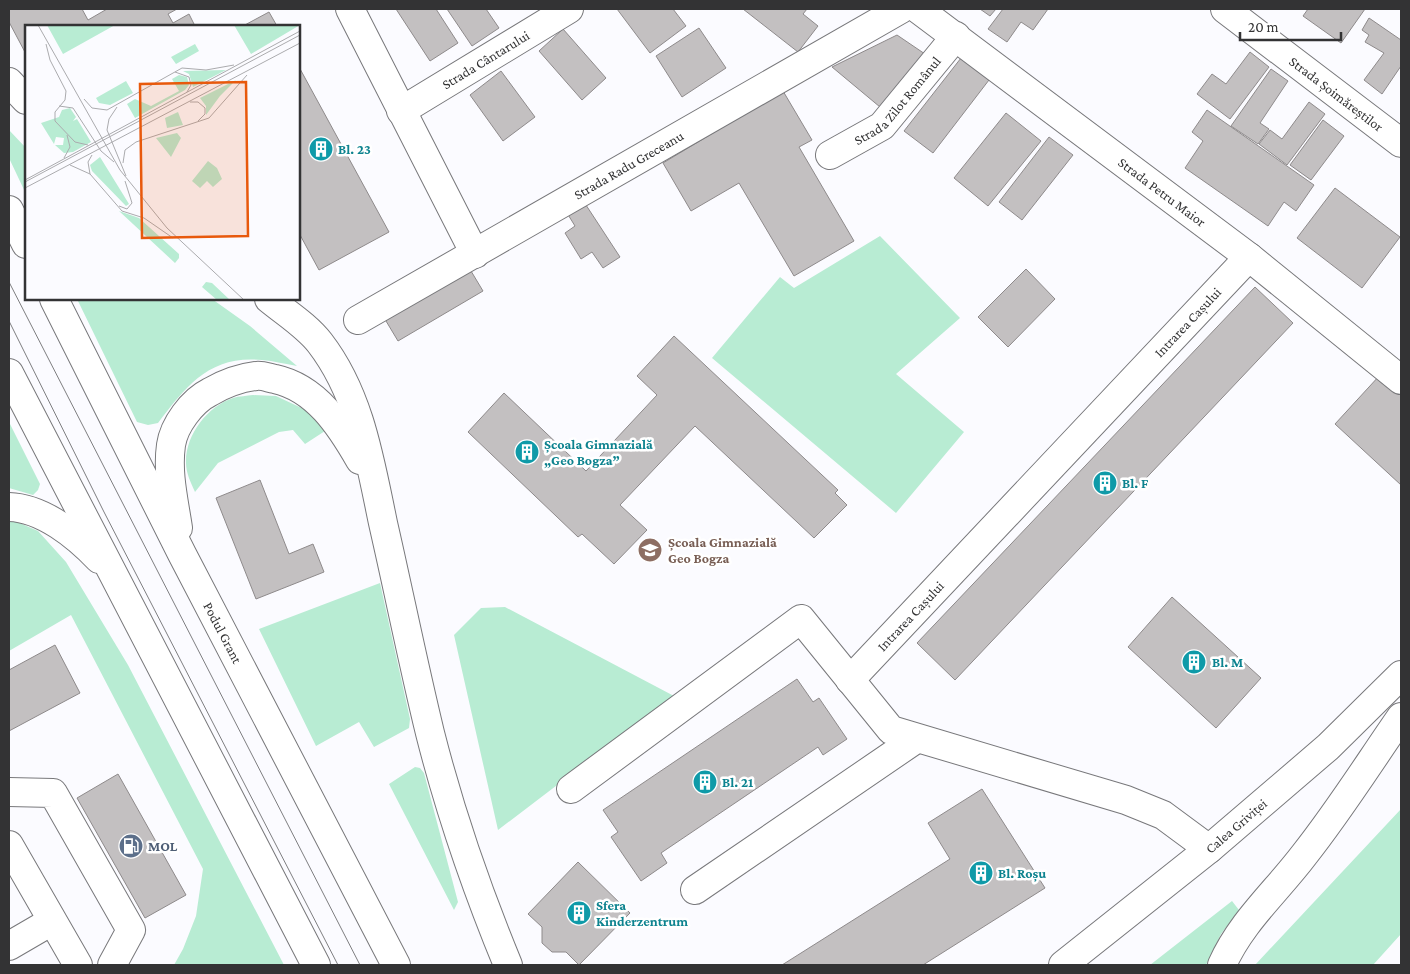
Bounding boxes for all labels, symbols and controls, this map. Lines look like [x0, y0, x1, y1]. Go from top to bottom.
scale bar [1240, 10, 1341, 42]
text: 20 m [1248, 19, 1279, 35]
inset map [25, 25, 300, 300]
street label: Strada Cântarului [439, 27, 533, 92]
street label: Strada Zilot Românul [851, 53, 944, 148]
street label: Strada Șoimăreștilor [1286, 53, 1387, 135]
street label: Strada Radu Greceanu [571, 127, 687, 203]
building icon: Bl. 23 [308, 136, 334, 162]
place label: Bl. 23 [338, 141, 371, 157]
street label: Strada Petru Maior [1115, 154, 1209, 230]
street label: Intrarea Cașului [1151, 284, 1225, 360]
place label: Școala Gimnazială „Geo Bogza” [544, 436, 653, 469]
building icon: Școala Gimnazială „Geo Bogza” [514, 439, 540, 465]
building icon: Bl. F [1092, 470, 1118, 496]
place label: Bl. F [1122, 475, 1149, 491]
place label: Școala Gimnazială Geo Bogza [668, 534, 777, 566]
school or university icon: Școala Gimnazială Geo Bogza [637, 537, 663, 563]
street label: Intrarea Cașului [874, 578, 947, 654]
street label: Podul Grant [200, 599, 246, 666]
building icon: Bl. M [1181, 649, 1207, 675]
place label: Bl. M [1212, 654, 1243, 670]
building icon: Bl. 21 [692, 769, 718, 795]
place label: Bl. 21 [722, 774, 753, 790]
street label: Calea Griviței [1202, 795, 1270, 857]
fuel station icon: MOL [118, 833, 144, 859]
place label: MOL [148, 838, 178, 854]
building icon: Bl. Roșu [968, 860, 994, 886]
place label: Bl. Roșu [998, 865, 1046, 882]
place label: Sfera Kinderzentrum [596, 897, 688, 929]
building icon: Sfera Kinderzentrum [566, 900, 592, 926]

